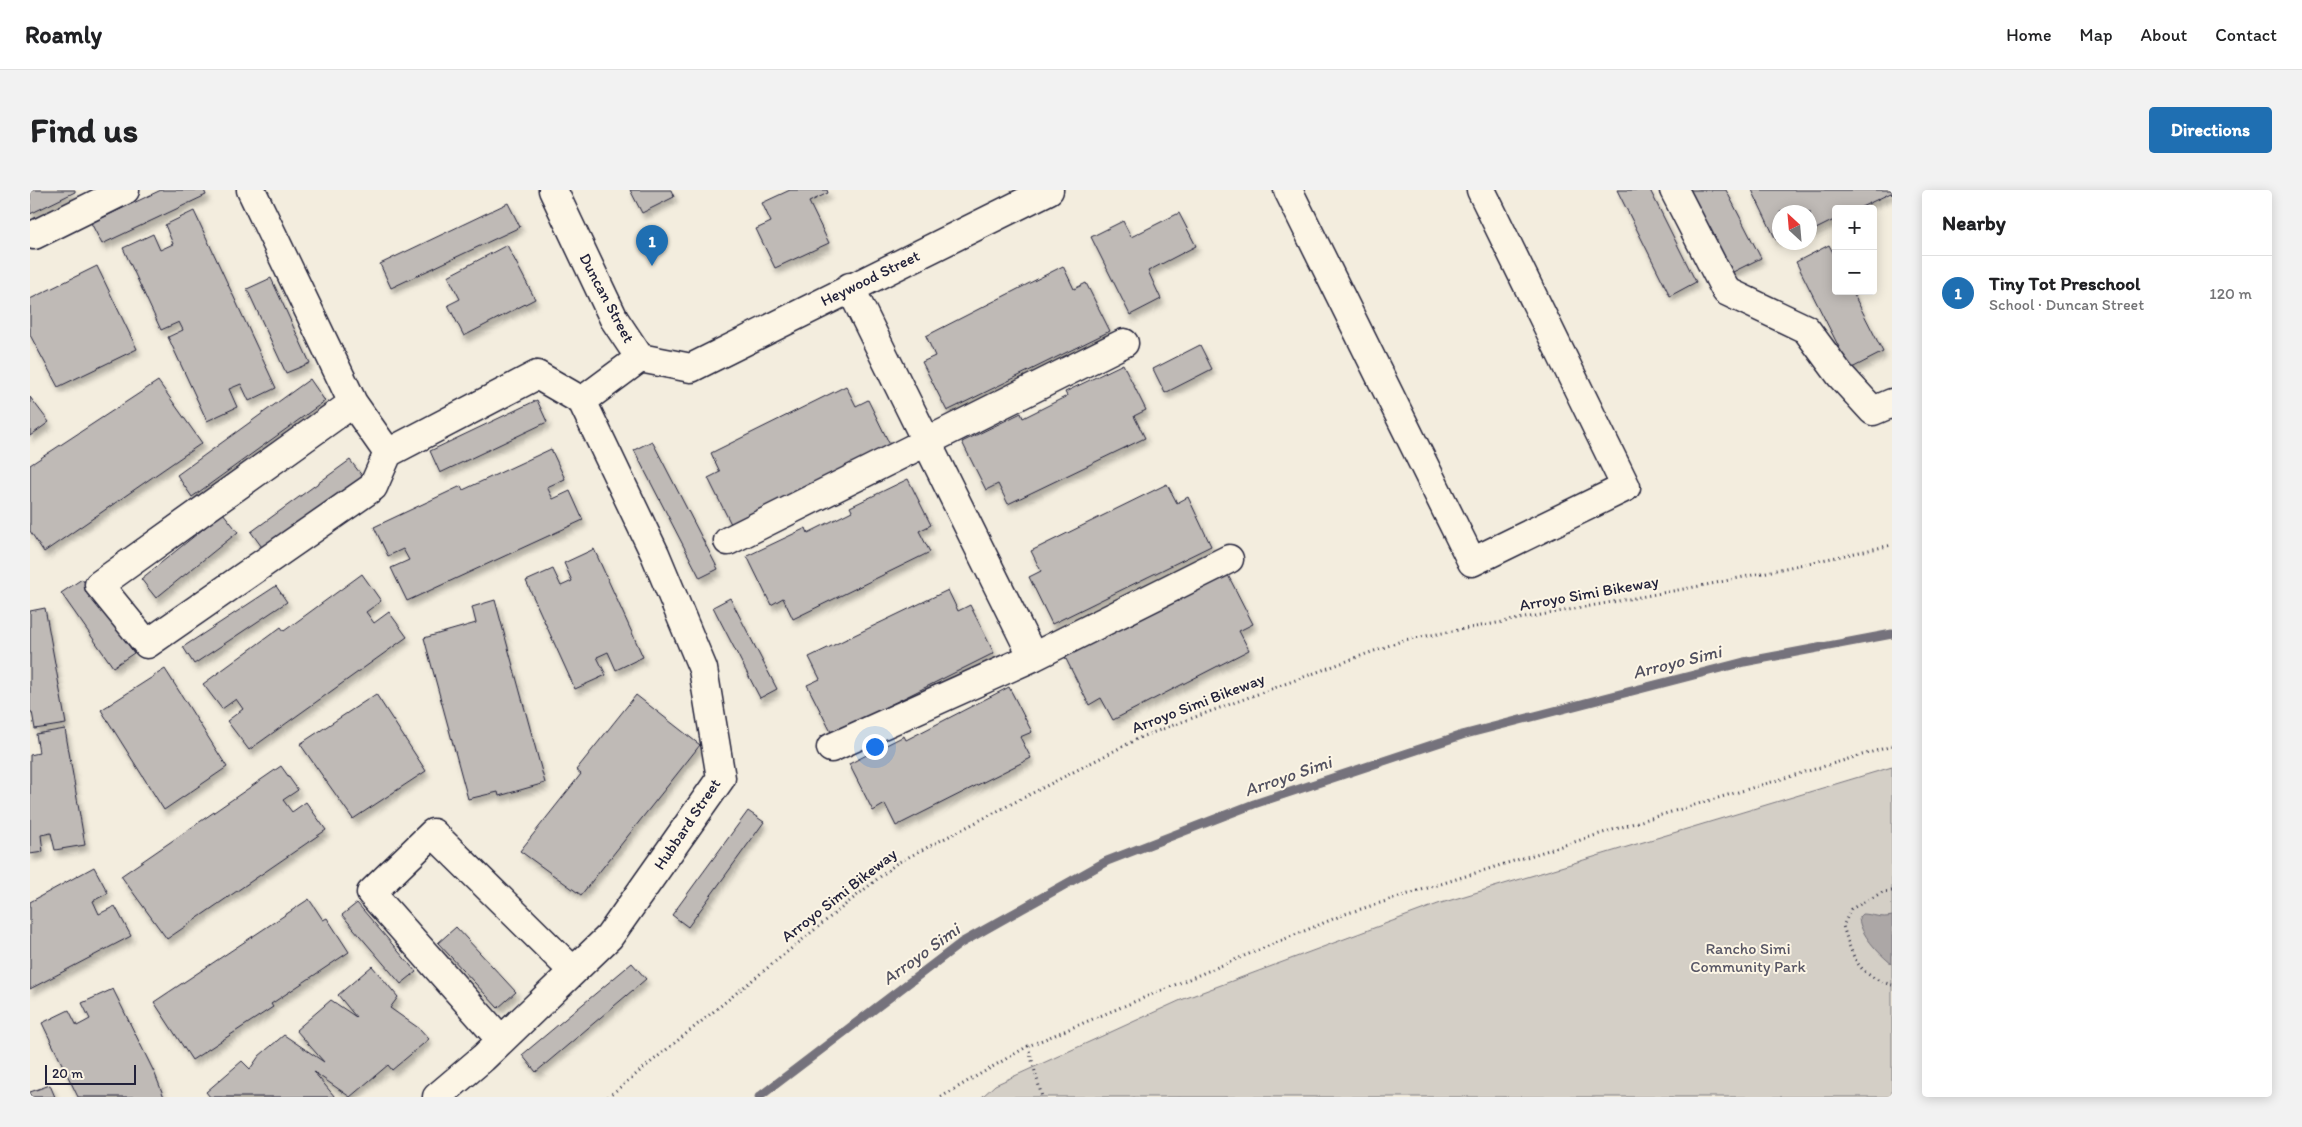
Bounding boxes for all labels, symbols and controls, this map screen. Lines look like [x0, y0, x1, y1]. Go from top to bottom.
text: Roamly [25, 20, 102, 49]
text: Home [2006, 24, 2052, 46]
text: Map [2080, 24, 2113, 46]
text: About [2141, 24, 2187, 46]
text: Contact [2215, 24, 2277, 46]
button: Directions [2149, 107, 2272, 153]
text: Find us [30, 109, 138, 151]
north arrow [1772, 205, 1817, 250]
map controls [1832, 205, 1877, 295]
button: + [1832, 205, 1877, 250]
text: Nearby [1942, 210, 2006, 235]
pin: 1 [636, 225, 668, 266]
street label: Heywood Street [817, 246, 923, 310]
street label: Duncan Street [575, 250, 639, 346]
button: − [1832, 250, 1877, 295]
text: Tiny Tot Preschool [1989, 272, 2140, 295]
text: 1 [1954, 284, 1962, 303]
text: 120 m [2209, 284, 2252, 303]
text: School · Duncan Street [1989, 295, 2144, 314]
street label: Arroyo Simi Bikeway [1518, 571, 1661, 615]
water label: Arroyo Simi [1630, 640, 1726, 684]
street label: Arroyo Simi Bikeway [1129, 669, 1268, 737]
your location [862, 734, 888, 760]
water label: Arroyo Simi [1241, 750, 1337, 801]
street label: Hubbard Street [650, 775, 724, 873]
street label: Arroyo Simi Bikeway [778, 844, 901, 946]
water label: Arroyo Simi [878, 917, 966, 990]
park label: Rancho Simi Community Park [1690, 939, 1806, 976]
scale bar [45, 1062, 136, 1085]
text: 20 m [52, 1065, 83, 1082]

